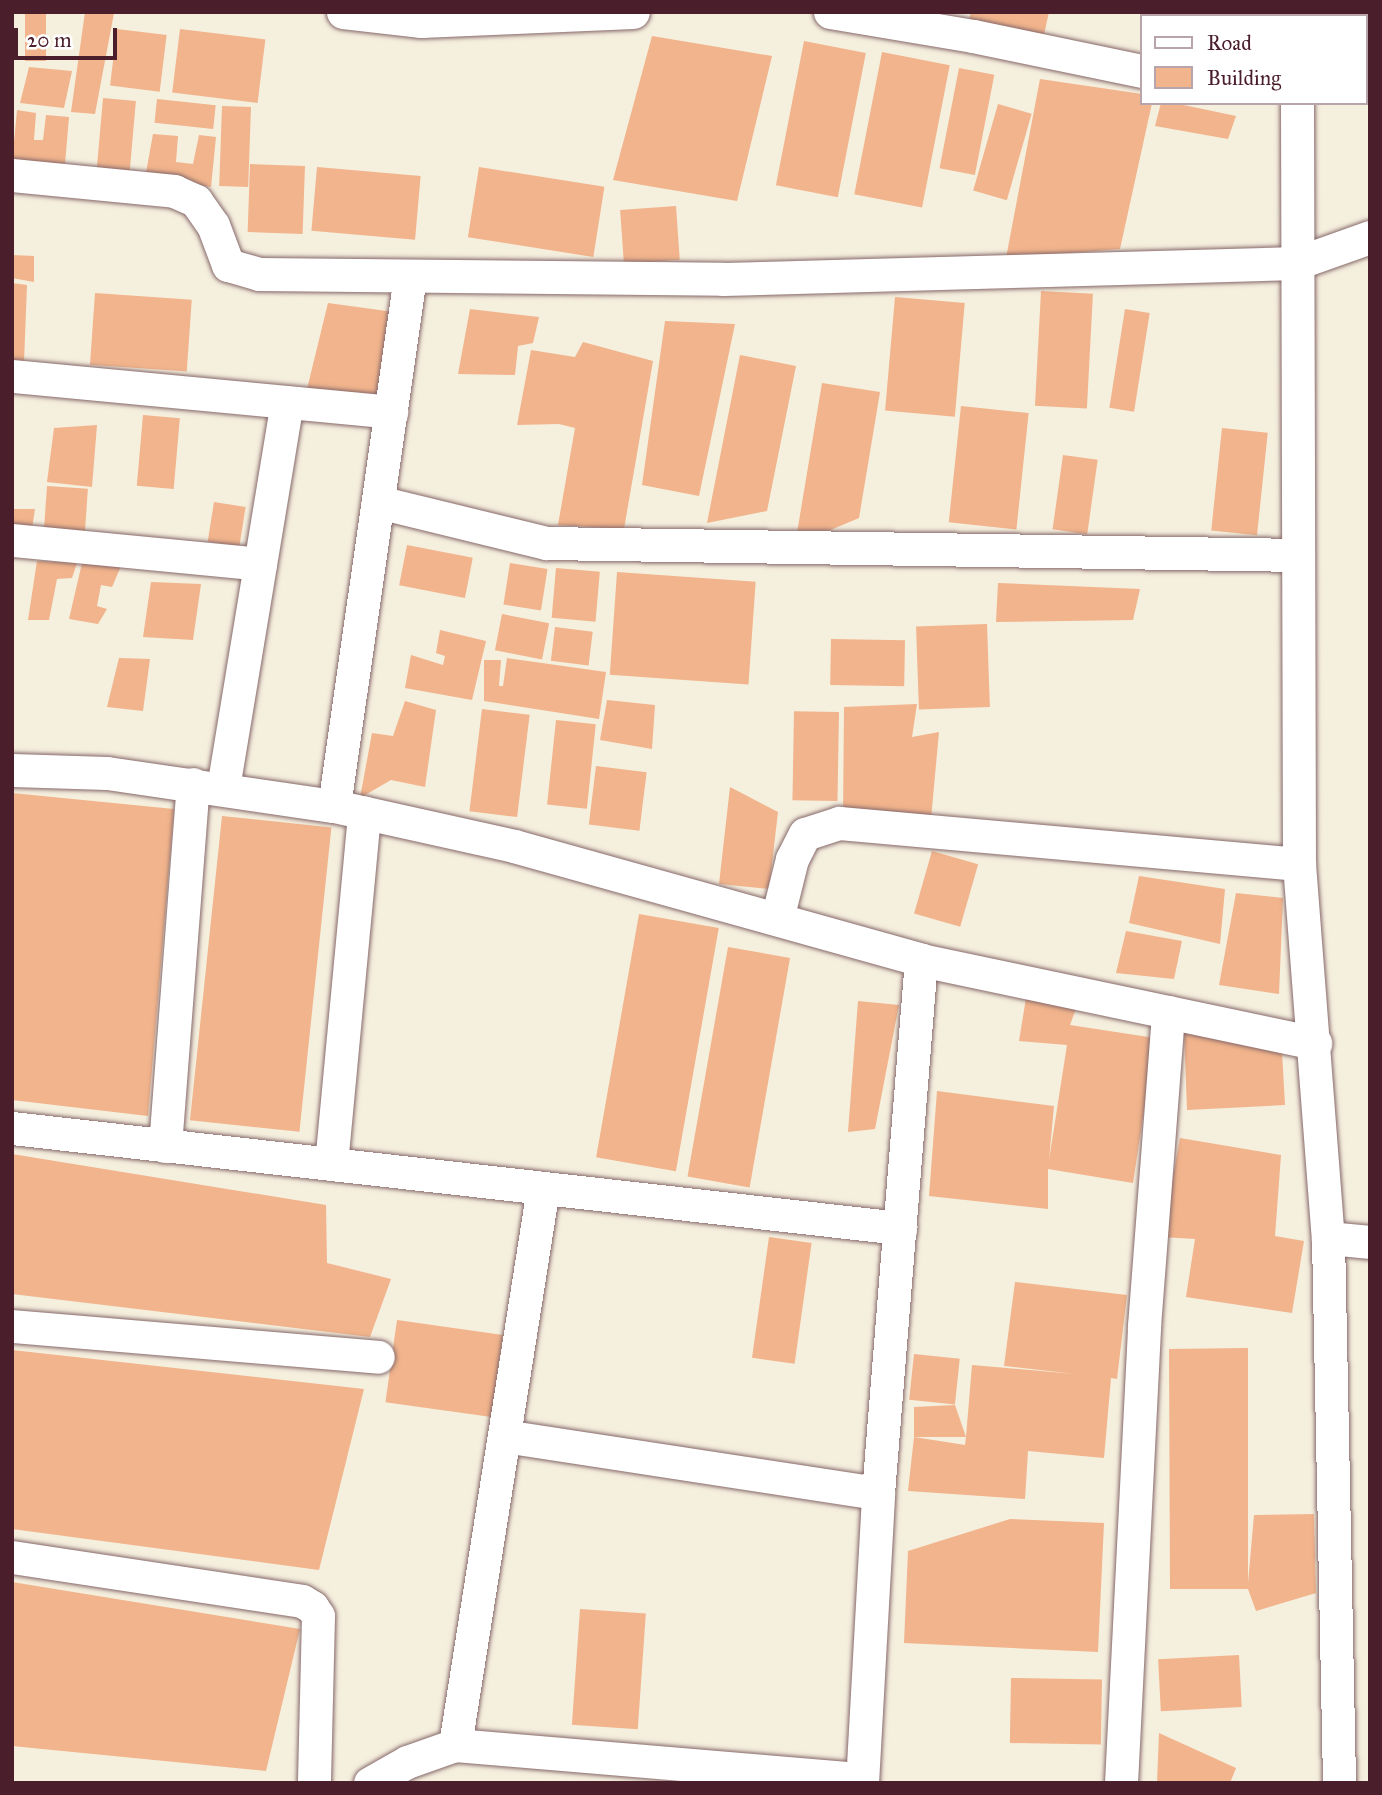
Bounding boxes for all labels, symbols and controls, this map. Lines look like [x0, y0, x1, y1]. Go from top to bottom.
scale bar [18, 14, 121, 58]
legend [1140, 14, 1368, 105]
text: 20 m [27, 27, 72, 53]
text: Road [1207, 30, 1252, 56]
text: Building [1207, 65, 1281, 91]

